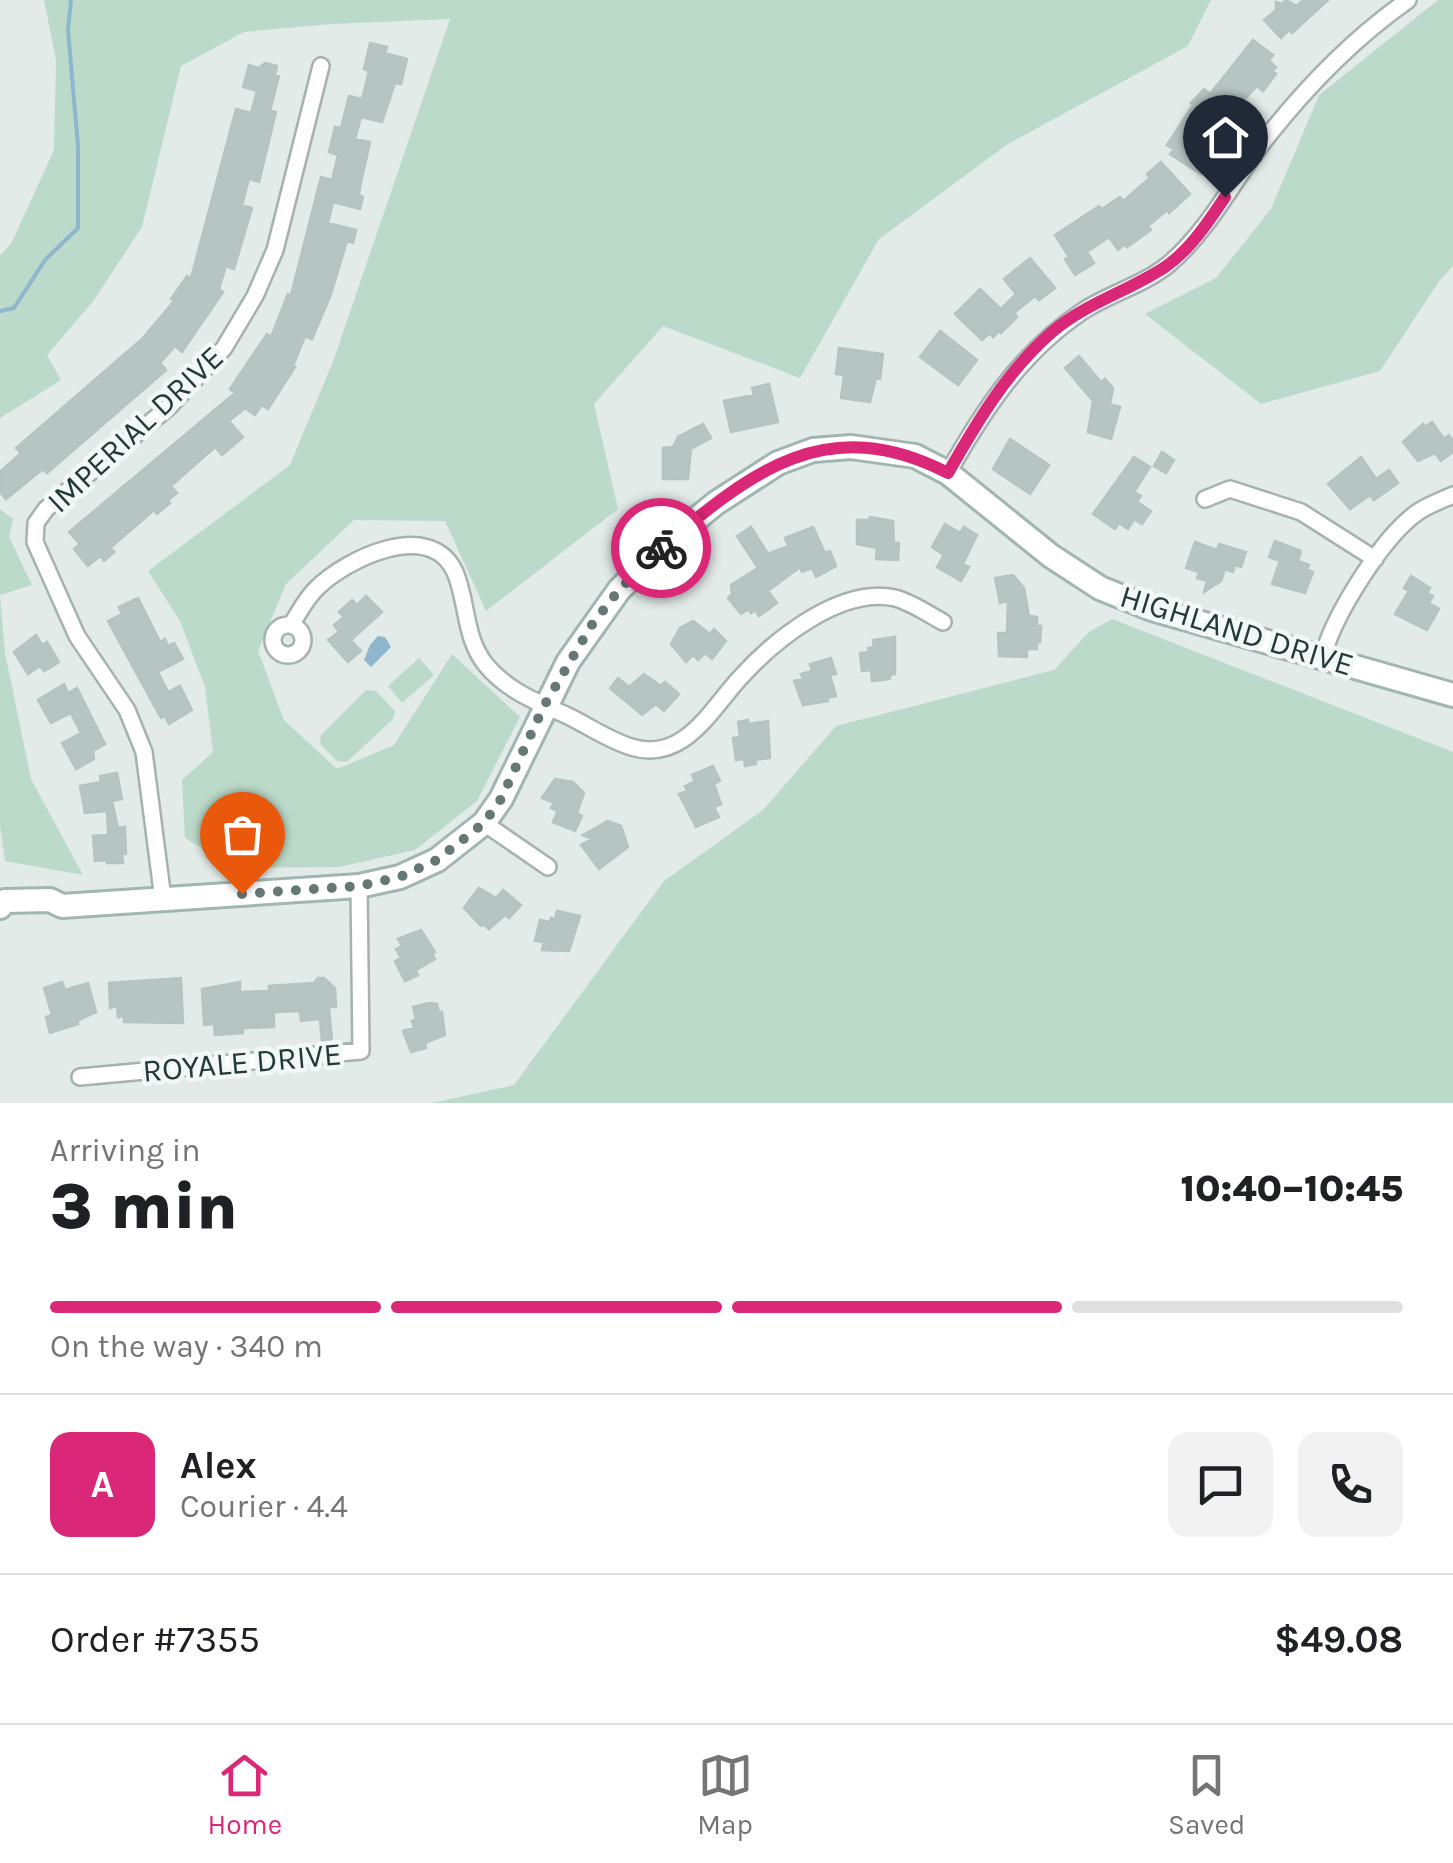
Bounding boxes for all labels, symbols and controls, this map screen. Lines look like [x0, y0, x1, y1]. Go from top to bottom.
pin [1183, 95, 1268, 198]
icon: home [1198, 110, 1253, 165]
street label: IMPERIAL DRIVE [40, 338, 231, 520]
courier [611, 498, 711, 598]
icon: bike [634, 521, 689, 576]
street label: HIGHLAND DRIVE [1116, 577, 1358, 684]
pin [200, 792, 285, 895]
icon: bag [215, 807, 270, 862]
street label: ROYALE DRIVE [141, 1035, 343, 1090]
text: Arriving in [50, 1132, 201, 1169]
text: 10:40–10:45 [1180, 1166, 1403, 1211]
text: 3 min [50, 1168, 238, 1244]
text: On the way · 340 m [50, 1328, 323, 1365]
button: chat [1168, 1432, 1273, 1537]
button: phone [1298, 1432, 1403, 1537]
text: Alex [180, 1443, 257, 1488]
text: A [91, 1462, 114, 1507]
text: Courier · 4.4 [180, 1488, 348, 1525]
text: Order #7355 [50, 1617, 260, 1662]
text: $49.08 [1274, 1617, 1403, 1662]
tab: Home [208, 1748, 282, 1841]
tab: Map [697, 1748, 753, 1841]
tab: Saved [1168, 1748, 1245, 1841]

